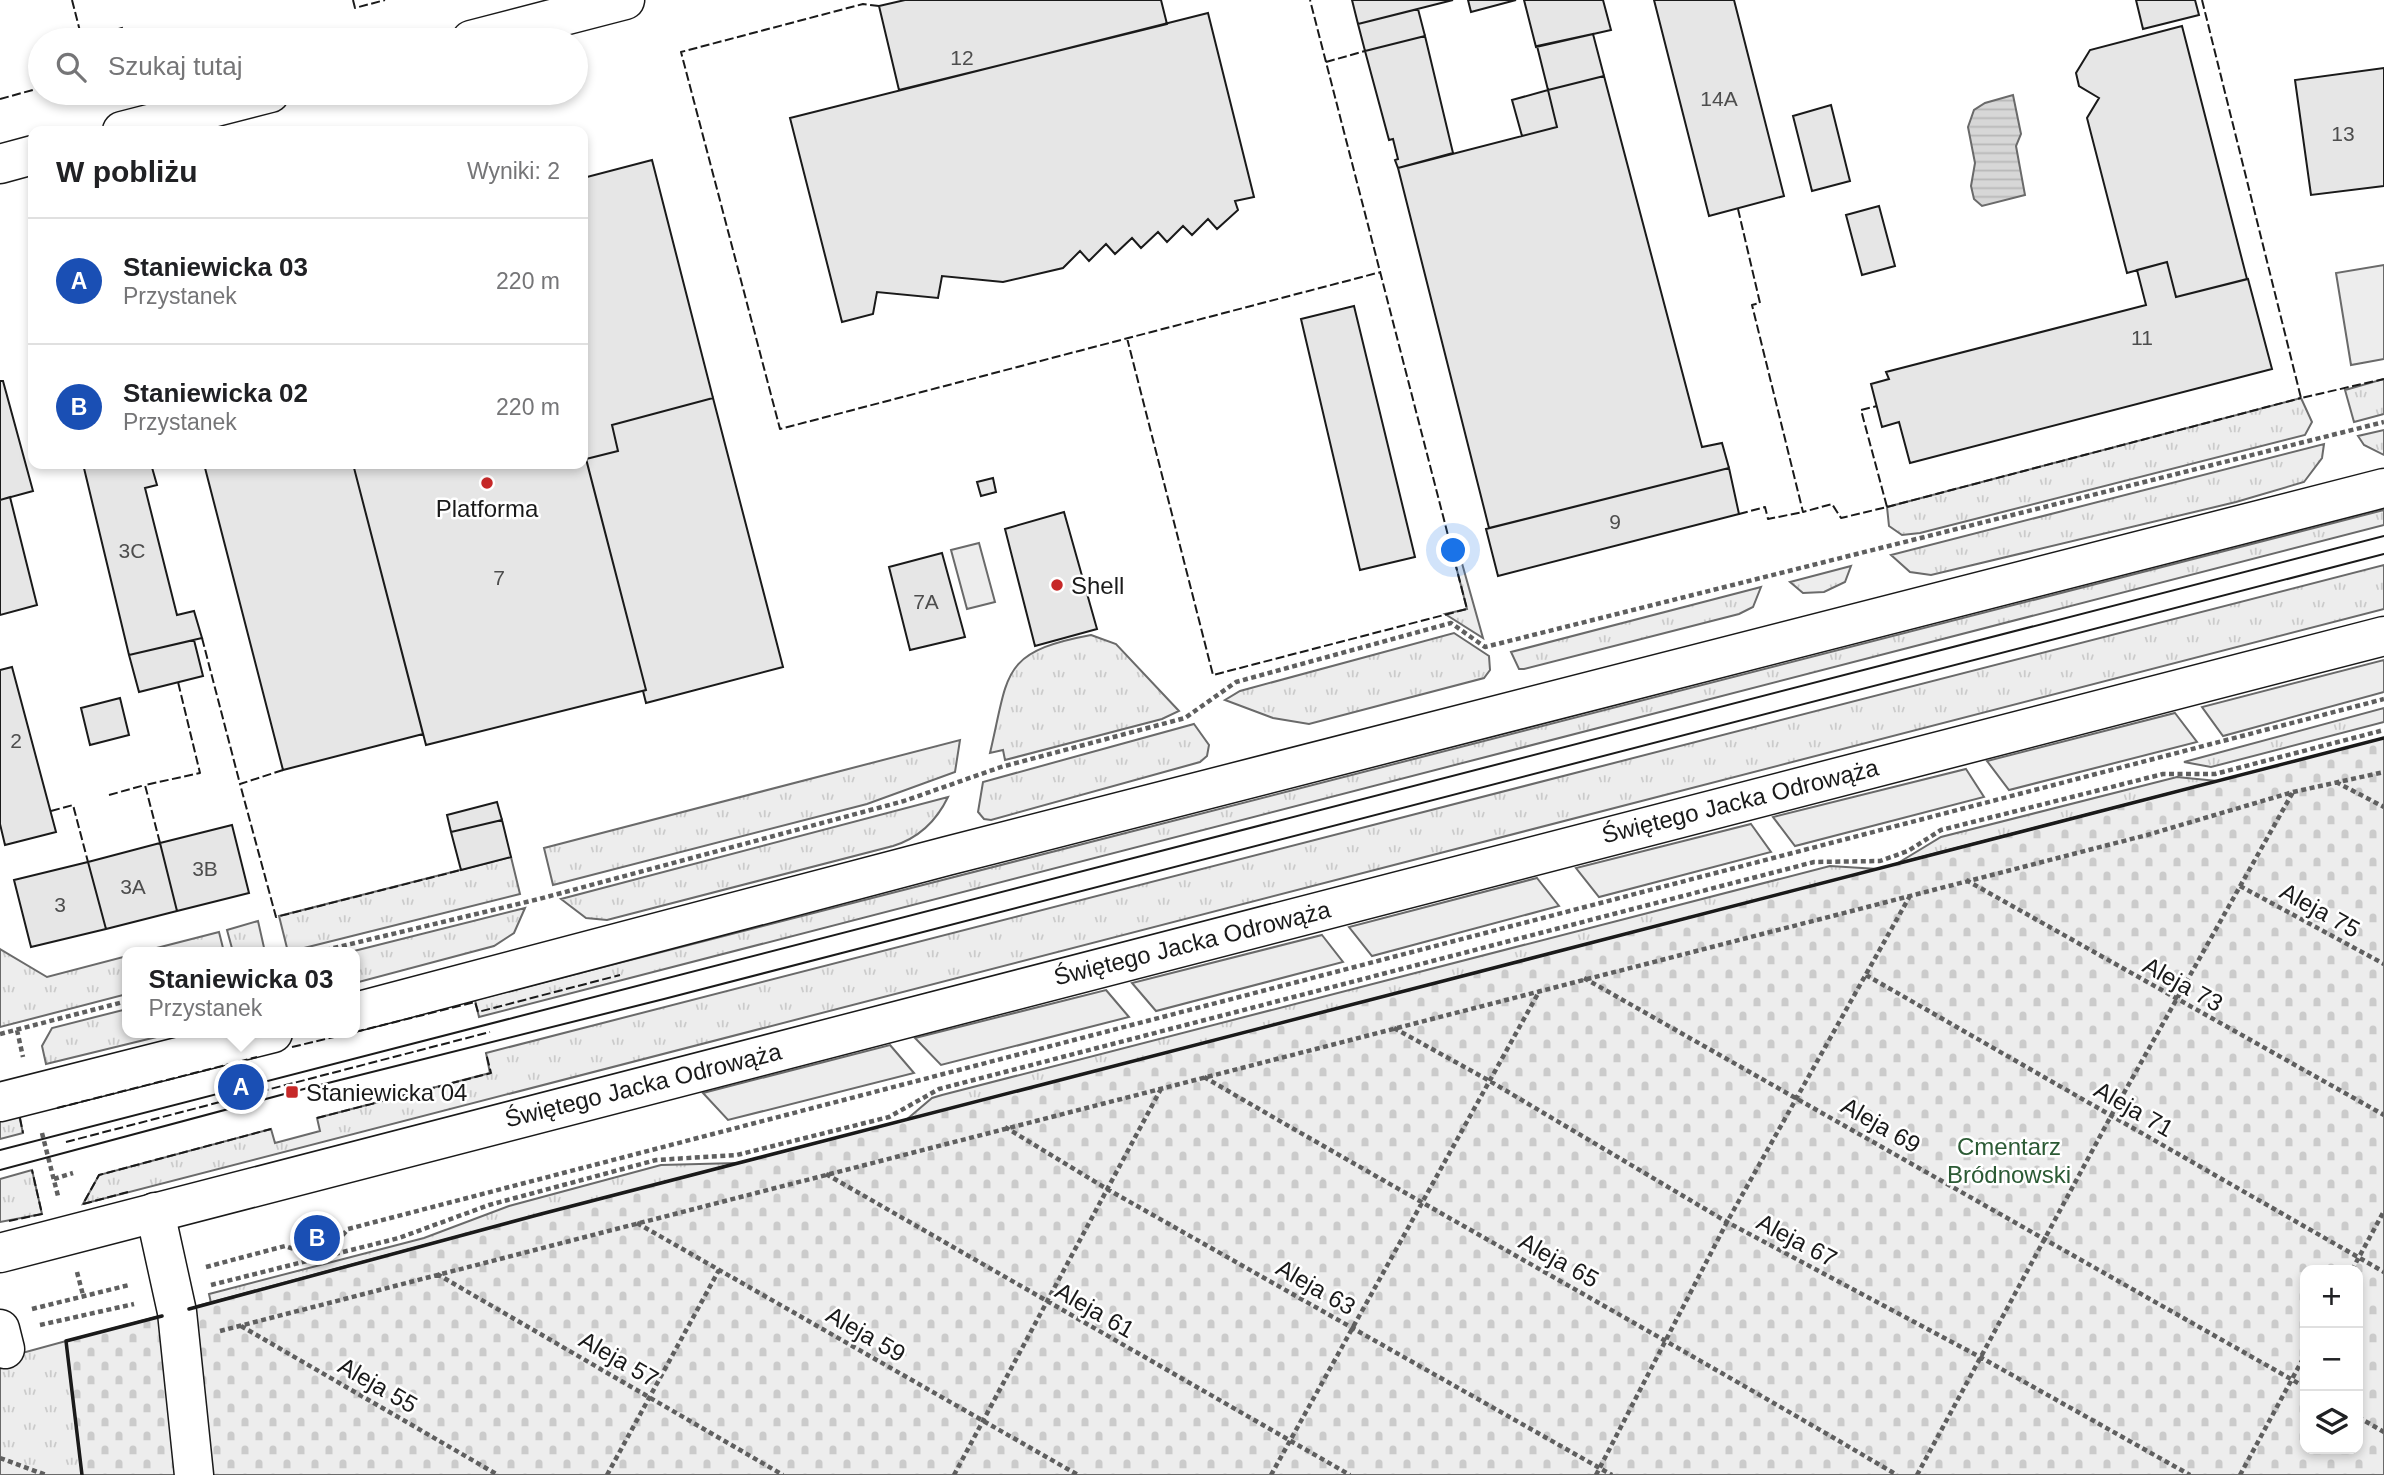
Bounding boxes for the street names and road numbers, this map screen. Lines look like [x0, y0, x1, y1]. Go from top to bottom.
street label: Świętego Jacka Odrowąża [1599, 753, 1882, 848]
street label: Aleja 75 [2276, 877, 2364, 943]
street label: Świętego Jacka Odrowąża [1051, 895, 1334, 990]
street label: Aleja 73 [2139, 951, 2227, 1017]
street label: Świętego Jacka Odrowąża [502, 1037, 785, 1132]
street label: Aleja 71 [2090, 1076, 2178, 1142]
street label: Aleja 69 [1837, 1092, 1925, 1158]
street label: Aleja 67 [1752, 1208, 1842, 1272]
street label: Aleja 65 [1515, 1227, 1603, 1293]
street label: Aleja 63 [1272, 1254, 1360, 1320]
street label: Aleja 61 [1051, 1277, 1139, 1343]
street label: Aleja 59 [822, 1301, 910, 1367]
street label: Aleja 57 [575, 1326, 663, 1392]
street label: Aleja 55 [334, 1352, 422, 1418]

